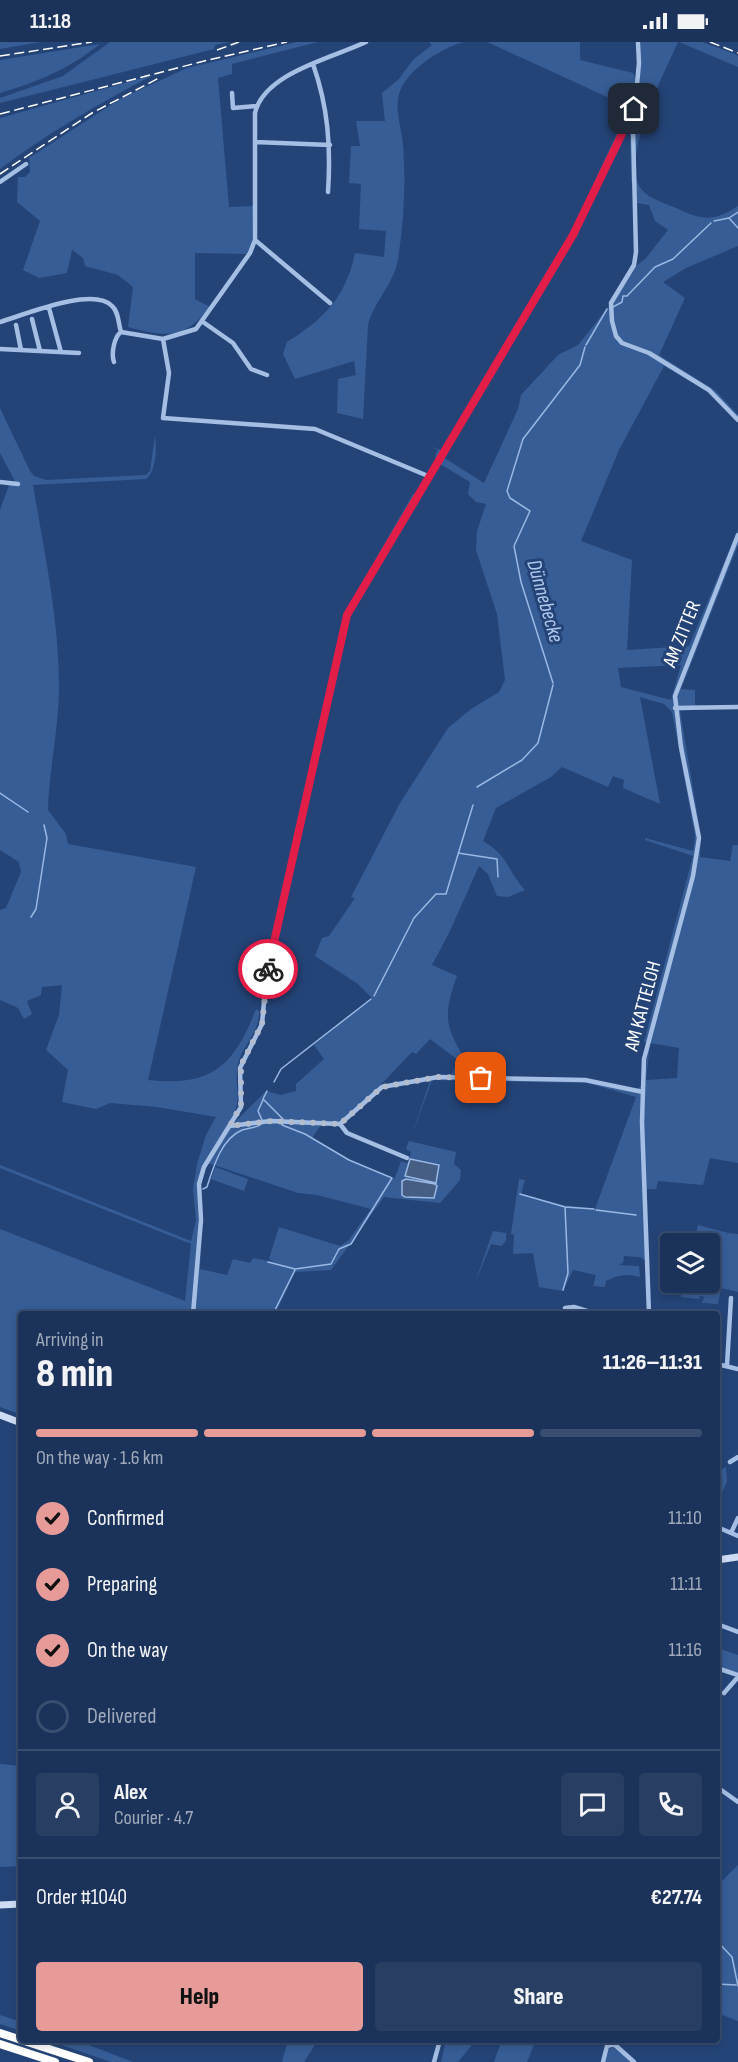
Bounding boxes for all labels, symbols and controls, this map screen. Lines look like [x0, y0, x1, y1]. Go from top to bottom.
text: 11:18 [30, 8, 71, 35]
pin [608, 83, 659, 134]
icon: home [617, 92, 650, 125]
water label: Dünnebecke [521, 557, 569, 645]
street label: AM ZITTER [657, 597, 706, 672]
courier [238, 939, 298, 999]
icon: bike [252, 953, 285, 986]
street label: AM KATTELOH [619, 958, 667, 1055]
pin [455, 1052, 506, 1103]
icon: bag [464, 1061, 497, 1094]
map controls [660, 1233, 720, 1293]
button: layers [660, 1233, 720, 1293]
text: Arriving in [36, 1328, 104, 1352]
text: 11:26–11:31 [603, 1349, 702, 1376]
text: 8 min [36, 1351, 113, 1398]
text: On the way · 1.6 km [36, 1446, 163, 1470]
icon: check [36, 1502, 69, 1535]
text: Confirmed [87, 1505, 164, 1532]
text: 11:10 [668, 1506, 702, 1530]
icon: check [36, 1568, 69, 1601]
text: Preparing [87, 1571, 157, 1598]
text: 11:11 [670, 1572, 702, 1596]
icon: check [36, 1634, 69, 1667]
text: On the way [87, 1637, 168, 1664]
text: 11:16 [668, 1638, 702, 1662]
text: Delivered [87, 1703, 156, 1730]
button: person [36, 1773, 99, 1836]
button: chat [561, 1773, 624, 1836]
button: phone [639, 1773, 702, 1836]
text: Alex [114, 1779, 147, 1806]
text: Courier · 4.7 [114, 1806, 193, 1830]
text: Order #1040 [36, 1884, 127, 1911]
text: €27.74 [651, 1884, 702, 1911]
button: Help [36, 1962, 363, 2031]
button: Share [375, 1962, 702, 2031]

